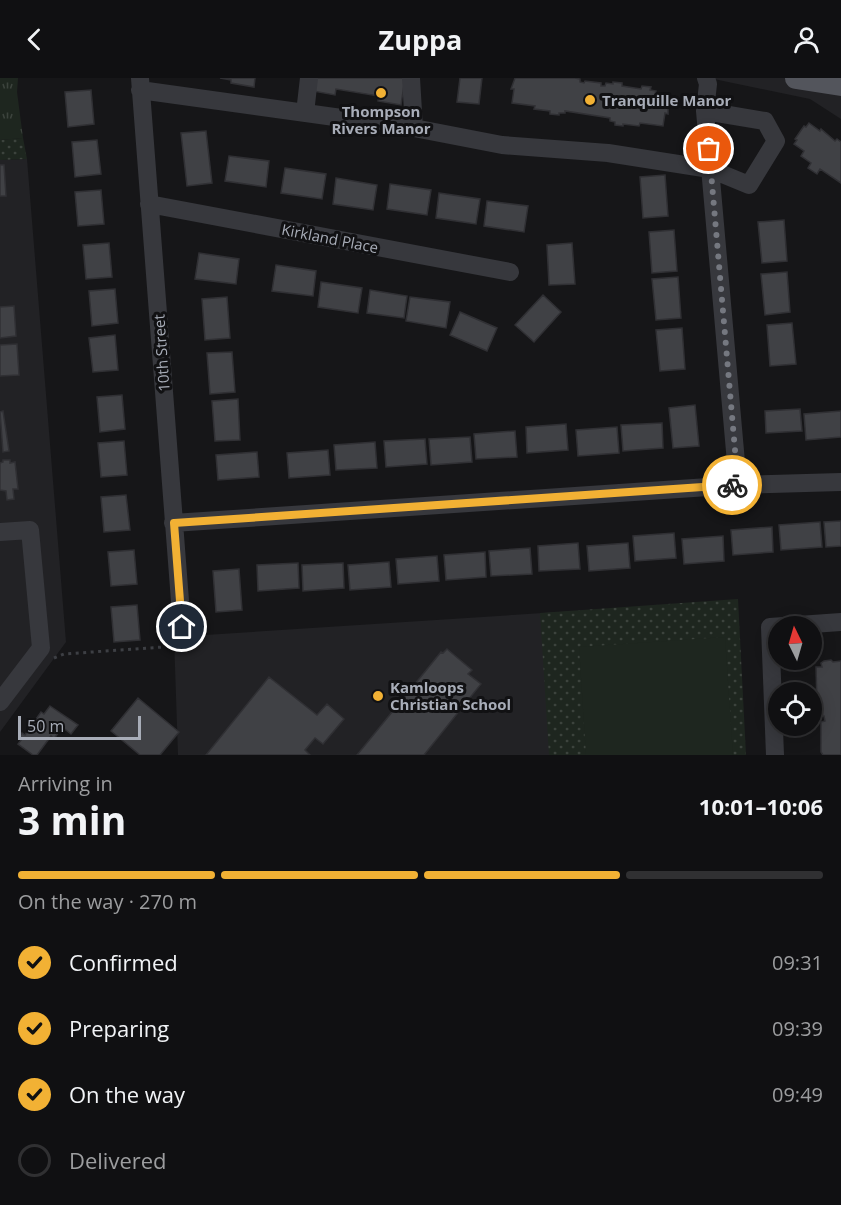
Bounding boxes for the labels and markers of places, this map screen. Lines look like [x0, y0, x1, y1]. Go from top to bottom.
marker: Thompson Rivers Manor [374, 86, 388, 100]
place label: Tranquille Manor [602, 90, 732, 110]
marker: Tranquille Manor [583, 93, 597, 107]
place label: Thompson Rivers Manor [331, 101, 431, 138]
pin [683, 123, 734, 174]
pin [156, 601, 207, 652]
place label: Kamloops Christian School [390, 677, 511, 714]
marker: Kamloops Christian School [371, 689, 385, 703]

